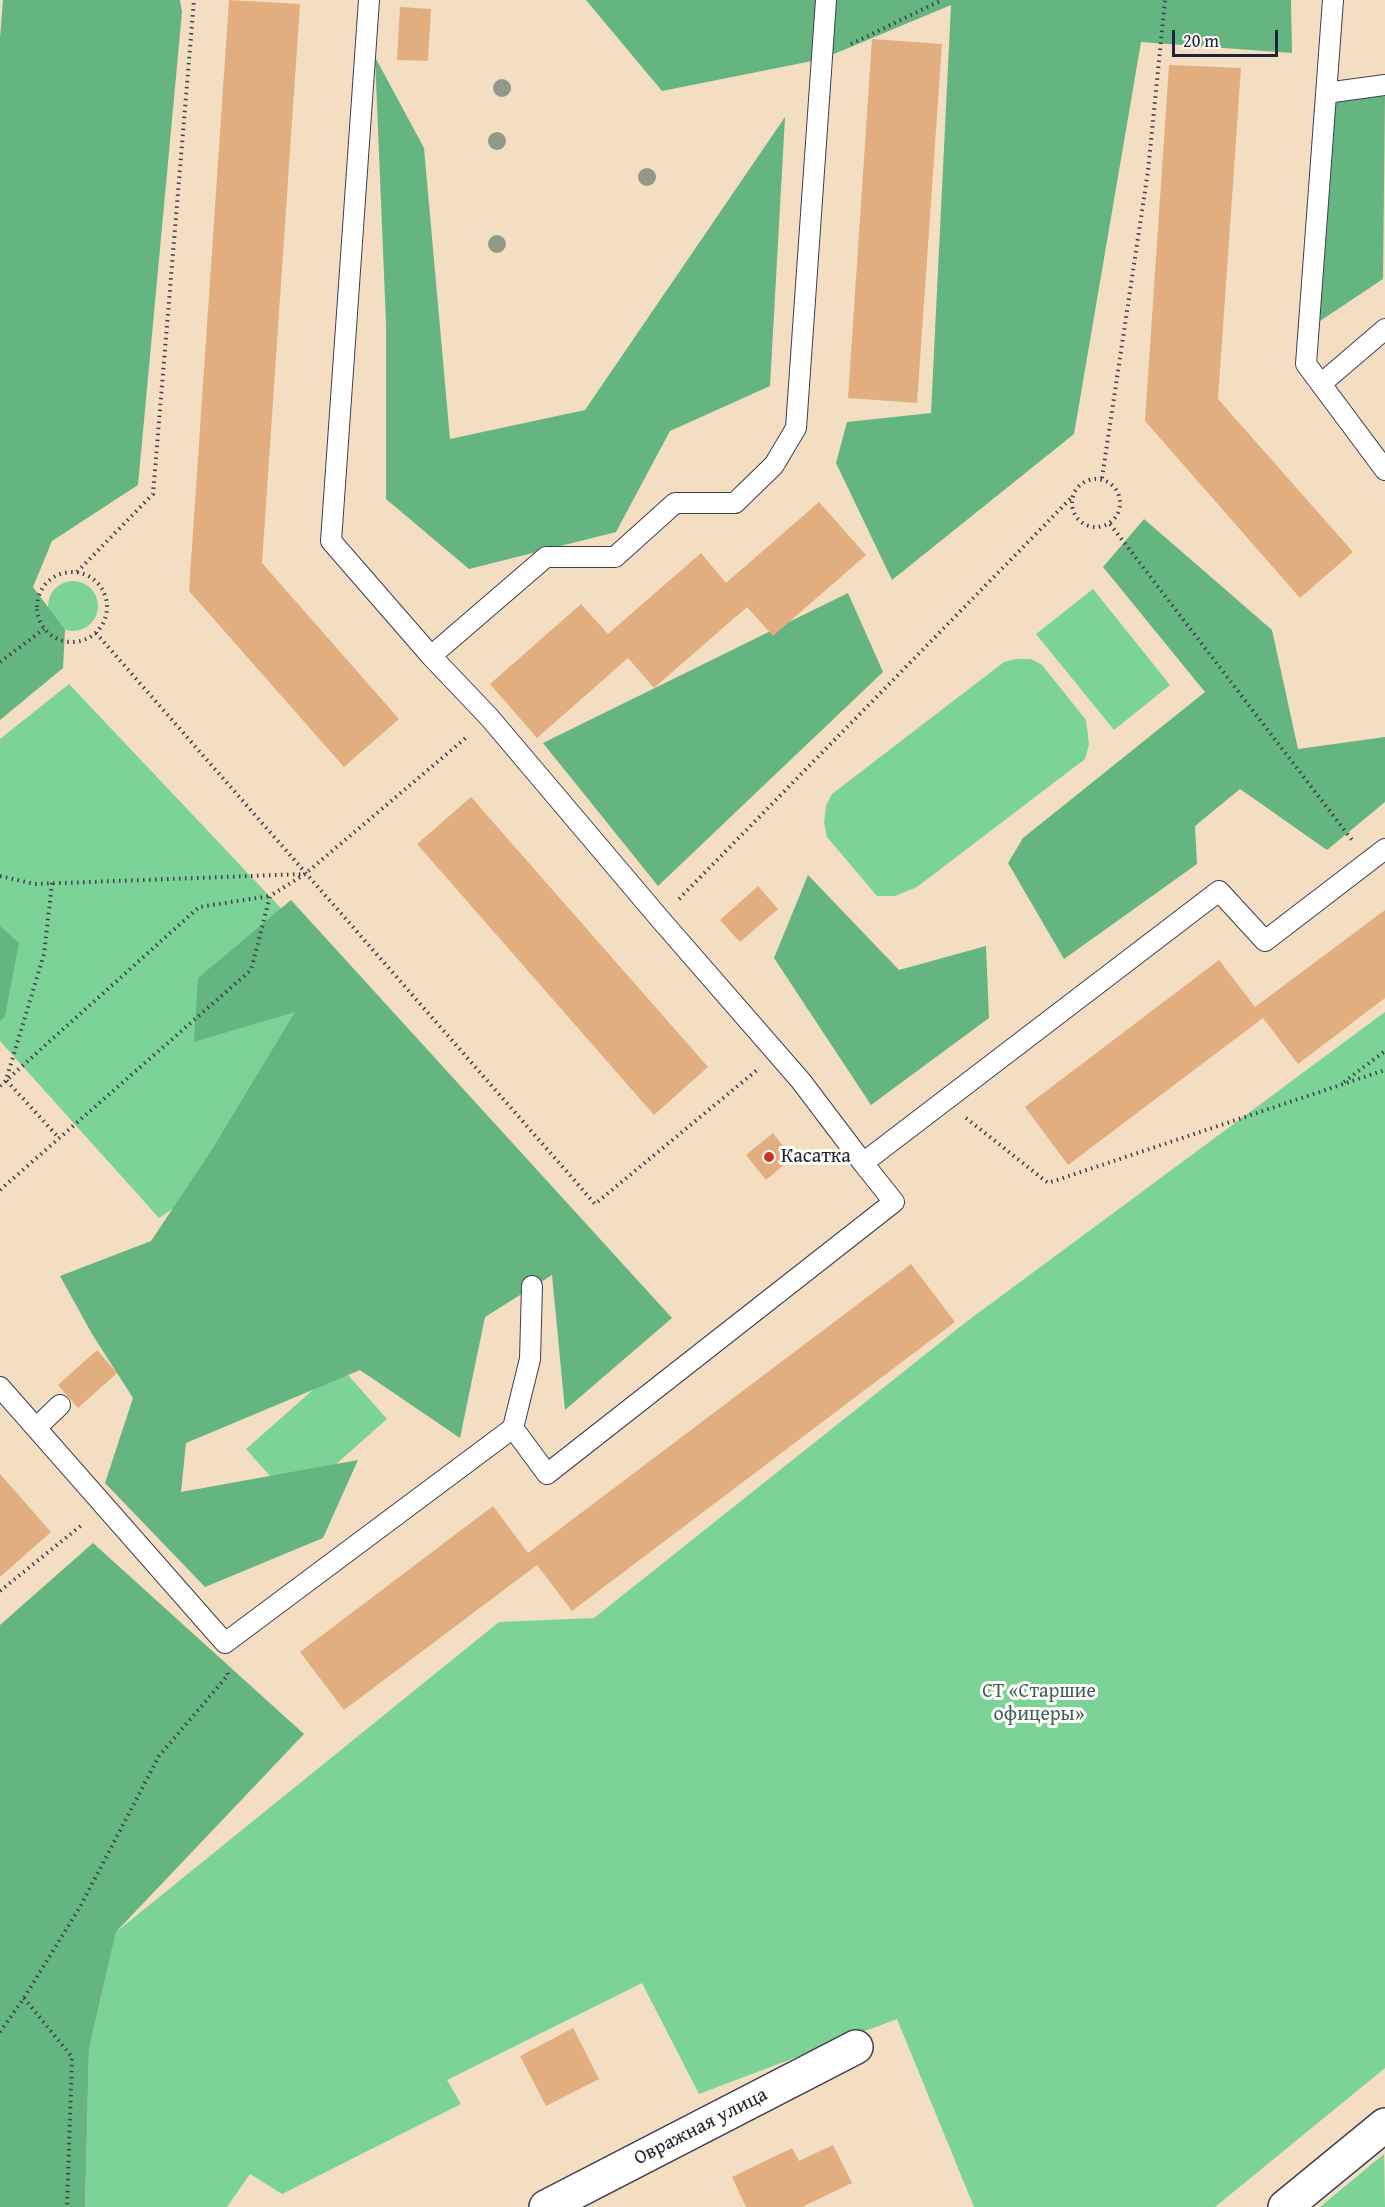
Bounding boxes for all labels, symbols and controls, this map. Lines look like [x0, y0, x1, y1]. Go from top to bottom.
scale bar [1175, 18, 1282, 56]
text: 20 m [1183, 27, 1219, 54]
place label: Касатка [781, 1145, 851, 1169]
marker: Касатка [762, 1150, 776, 1164]
park label: СТ «Старшие офицеры» [982, 1680, 1096, 1727]
street label: Овражная улица [630, 2083, 772, 2171]

